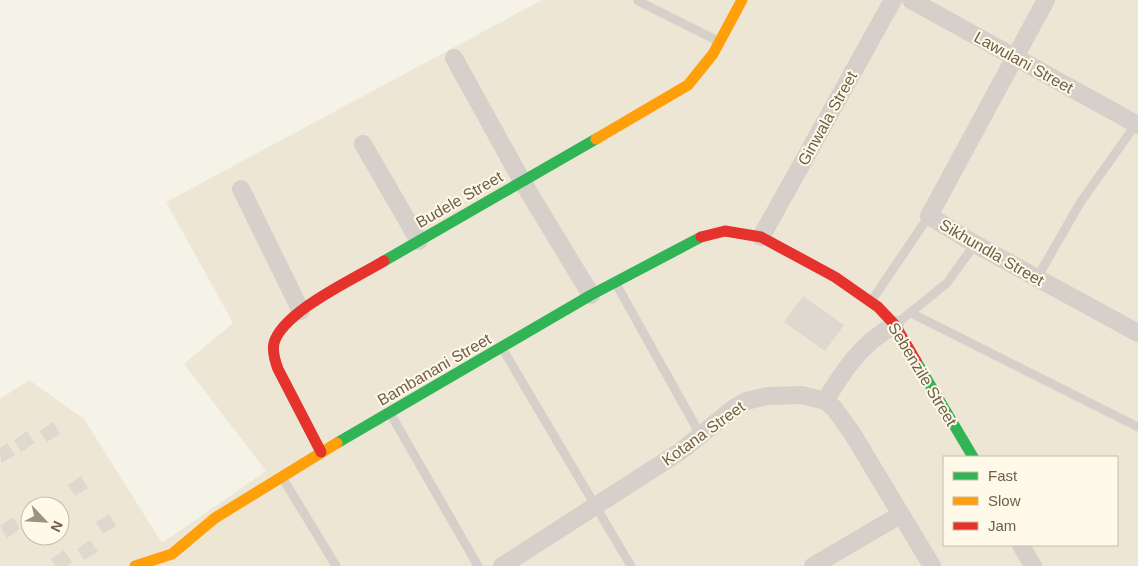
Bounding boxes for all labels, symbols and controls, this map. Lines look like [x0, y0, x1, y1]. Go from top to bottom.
street label: Lawulani Street [971, 28, 1077, 97]
street label: Ginwala Street [795, 68, 861, 168]
street label: Budele Street [413, 168, 506, 231]
street label: Sikhundla Street [937, 216, 1047, 289]
street label: Sebenzile Street [885, 320, 960, 429]
street label: Bambanani Street [375, 330, 494, 409]
street label: Kotana Street [659, 397, 748, 469]
legend [943, 456, 1118, 546]
text: Fast [988, 467, 1018, 484]
text: Slow [988, 492, 1021, 509]
north arrow [20, 496, 70, 546]
text: Jam [988, 517, 1016, 534]
text: N [47, 519, 66, 534]

